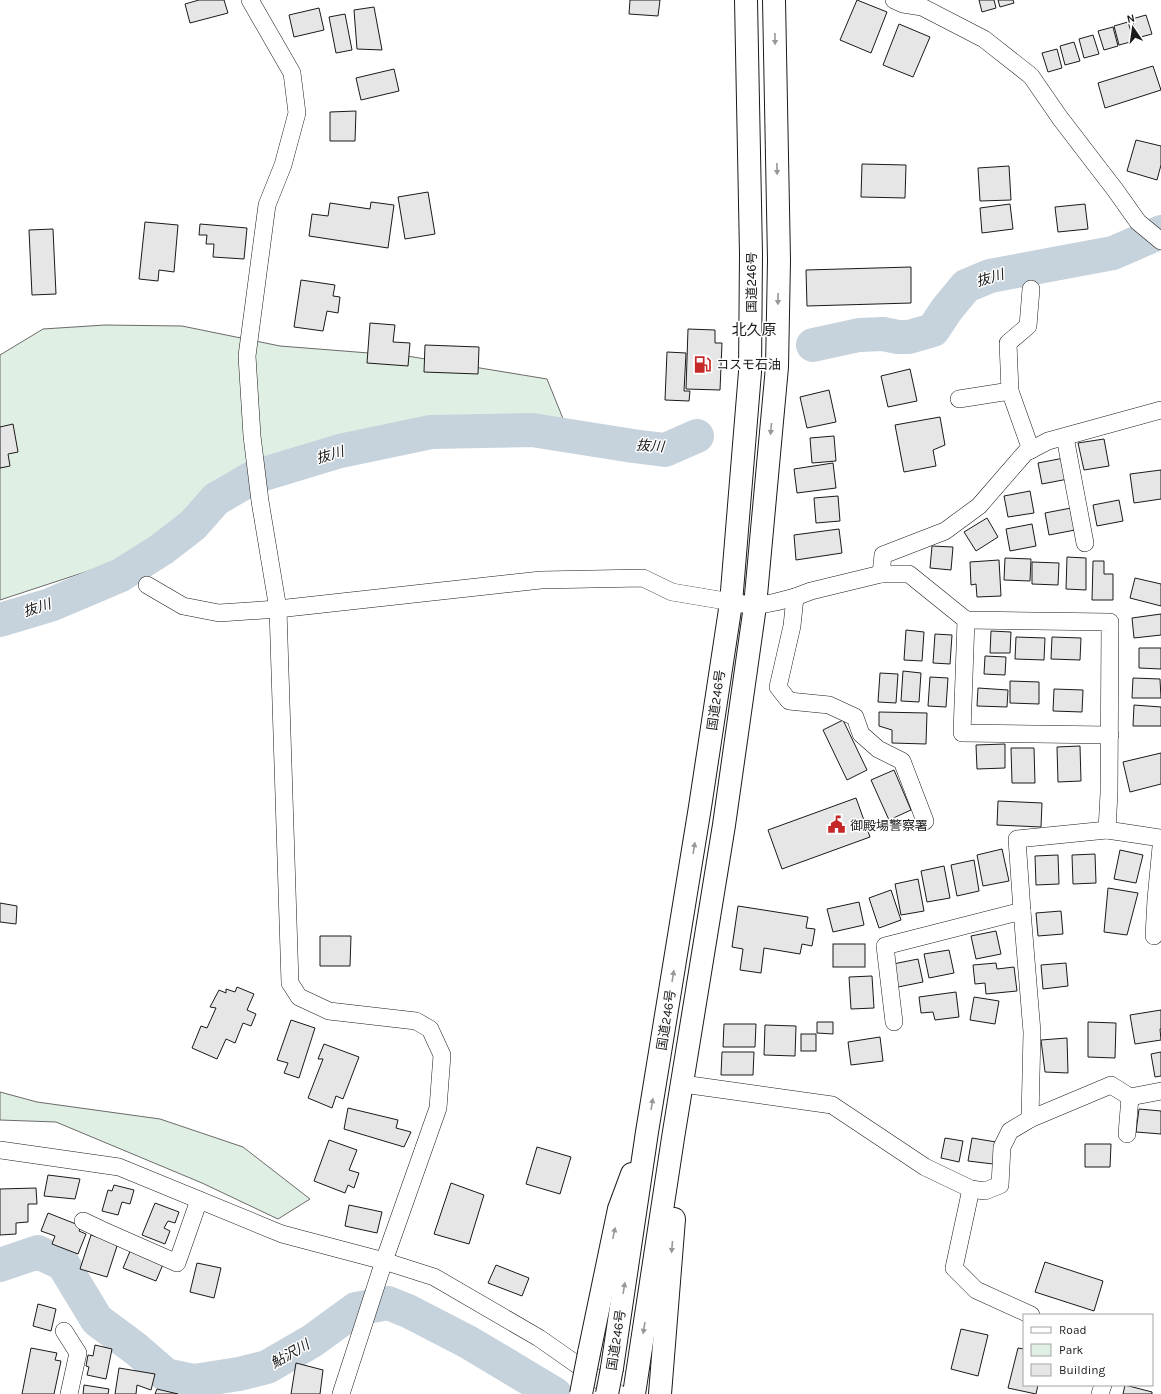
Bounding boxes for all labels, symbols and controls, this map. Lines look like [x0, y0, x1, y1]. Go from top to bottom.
north arrow [1113, 8, 1153, 48]
text: N [1126, 12, 1136, 26]
one-way arrow [772, 33, 778, 46]
one-way arrow [774, 163, 780, 176]
street label: 国道246号 [744, 251, 759, 313]
water label: 抜川 [974, 265, 1008, 290]
one-way arrow [775, 293, 781, 306]
district label: 北久原 [731, 321, 777, 339]
fuel station icon: コスモ石油 [693, 354, 713, 374]
place label: コスモ石油 [716, 357, 781, 372]
one-way arrow [768, 423, 775, 435]
water label: 抜川 [635, 437, 667, 456]
water label: 抜川 [314, 442, 348, 467]
water label: 抜川 [21, 595, 55, 620]
street label: 国道246号 [704, 669, 728, 731]
public building icon: 御殿場警察署 [827, 815, 847, 835]
place label: 御殿場警察署 [850, 818, 928, 833]
one-way arrow [691, 842, 697, 854]
one-way arrow [670, 970, 676, 982]
street label: 国道246号 [654, 989, 678, 1051]
one-way arrow [649, 1098, 655, 1111]
one-way arrow [612, 1227, 618, 1239]
one-way arrow [669, 1241, 676, 1253]
one-way arrow [621, 1282, 627, 1294]
street label: 国道246号 [604, 1309, 628, 1371]
legend [1023, 1314, 1153, 1386]
one-way arrow [641, 1322, 647, 1335]
text: Road [1059, 1323, 1087, 1337]
water label: 鮎沢川 [268, 1335, 314, 1372]
text: Park [1059, 1343, 1084, 1357]
text: Building [1059, 1363, 1106, 1377]

